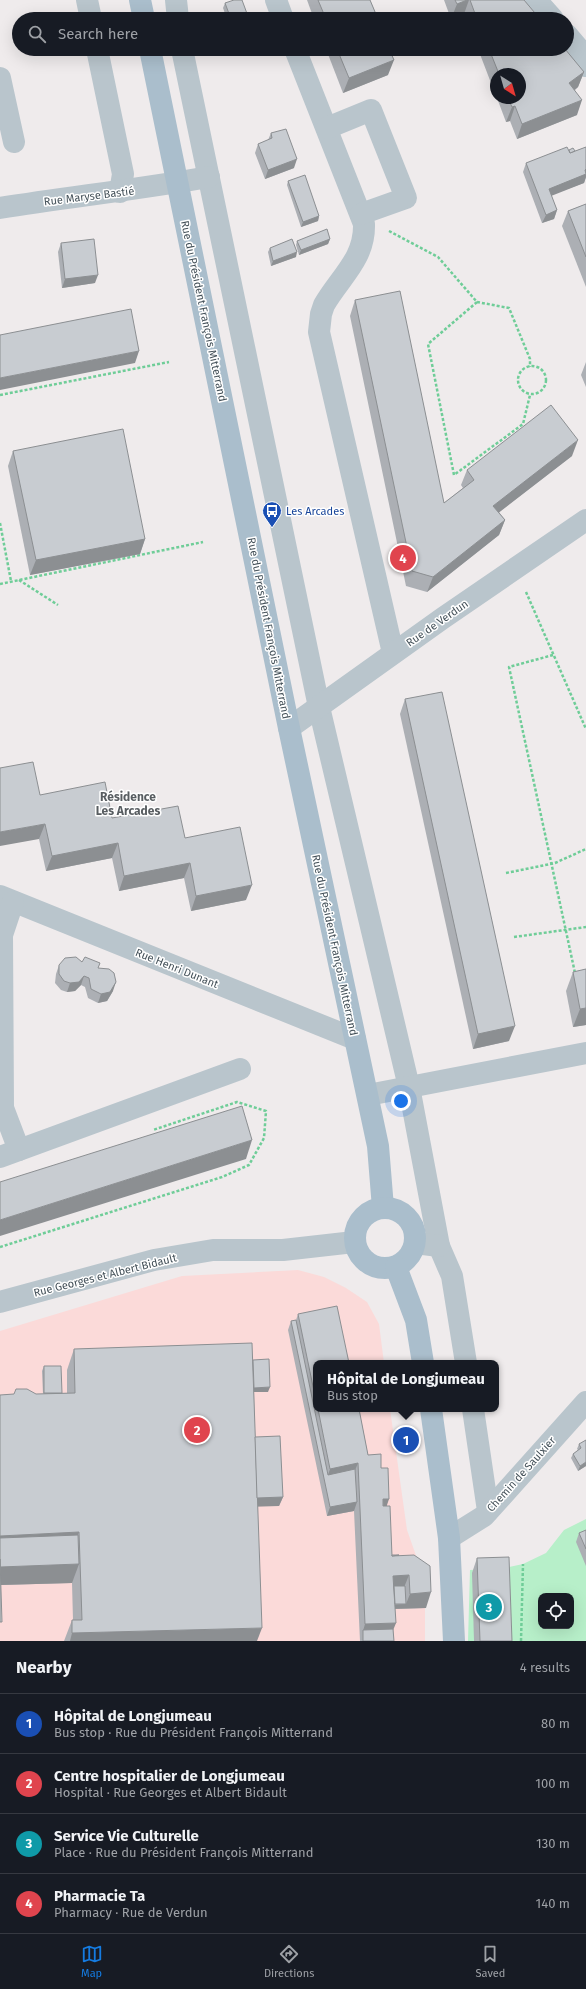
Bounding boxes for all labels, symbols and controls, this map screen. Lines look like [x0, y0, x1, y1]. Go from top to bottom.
search box [12, 12, 574, 56]
icon: search [26, 23, 48, 45]
text: Search here [58, 25, 138, 43]
north arrow [490, 68, 526, 104]
street label: Rue Maryse Bastié [43, 185, 135, 208]
street label: Rue du Président François Mitterrand [178, 219, 229, 403]
bus stop icon: Les Arcades [261, 500, 283, 528]
place label: Les Arcades [286, 505, 344, 518]
street label: Rue du Président François Mitterrand [245, 536, 292, 720]
pin: 4 [390, 543, 416, 573]
street label: Rue de Verdun [404, 597, 471, 650]
district label: Résidence Les Arcades [96, 790, 160, 818]
street label: Rue du Président François Mitterrand [309, 853, 360, 1037]
street label: Rue Henri Dunant [133, 946, 220, 991]
your location [391, 1091, 411, 1111]
street label: Rue Georges et Albert Bidault [32, 1251, 178, 1300]
popup [313, 1360, 499, 1412]
text: Hôpital de Longjumeau [327, 1370, 485, 1388]
text: Bus stop [327, 1388, 378, 1403]
pin: 2 [184, 1415, 210, 1445]
pin: 1 [393, 1425, 419, 1455]
street label: Chemin de Saulxier [484, 1434, 559, 1514]
pin: 3 [476, 1592, 502, 1622]
map controls [538, 1593, 574, 1629]
button: locate [538, 1593, 574, 1629]
text: Nearby [16, 1657, 71, 1678]
text: 4 results [520, 1660, 570, 1675]
text: Hôpital de Longjumeau [54, 1707, 212, 1725]
text: 1 [26, 1716, 32, 1731]
text: 80 m [541, 1716, 570, 1731]
text: Bus stop · Rue du Président François Mitterrand [54, 1725, 333, 1740]
text: Centre hospitalier de Longjumeau [54, 1767, 285, 1785]
text: 2 [26, 1776, 32, 1791]
text: 100 m [535, 1776, 570, 1791]
text: Hospital · Rue Georges et Albert Bidault [54, 1785, 287, 1800]
text: Service Vie Culturelle [54, 1827, 199, 1845]
text: 3 [26, 1836, 32, 1851]
text: 130 m [536, 1836, 570, 1851]
text: Place · Rue du Président François Mitterrand [54, 1845, 313, 1860]
text: Pharmacie Ta [54, 1887, 145, 1905]
text: 4 [25, 1896, 33, 1911]
text: 140 m [536, 1896, 570, 1911]
text: Pharmacy · Rue de Verdun [54, 1905, 208, 1920]
tab: Map [81, 1943, 103, 1980]
tab: Directions [264, 1943, 314, 1980]
tab: Saved [476, 1943, 505, 1980]

